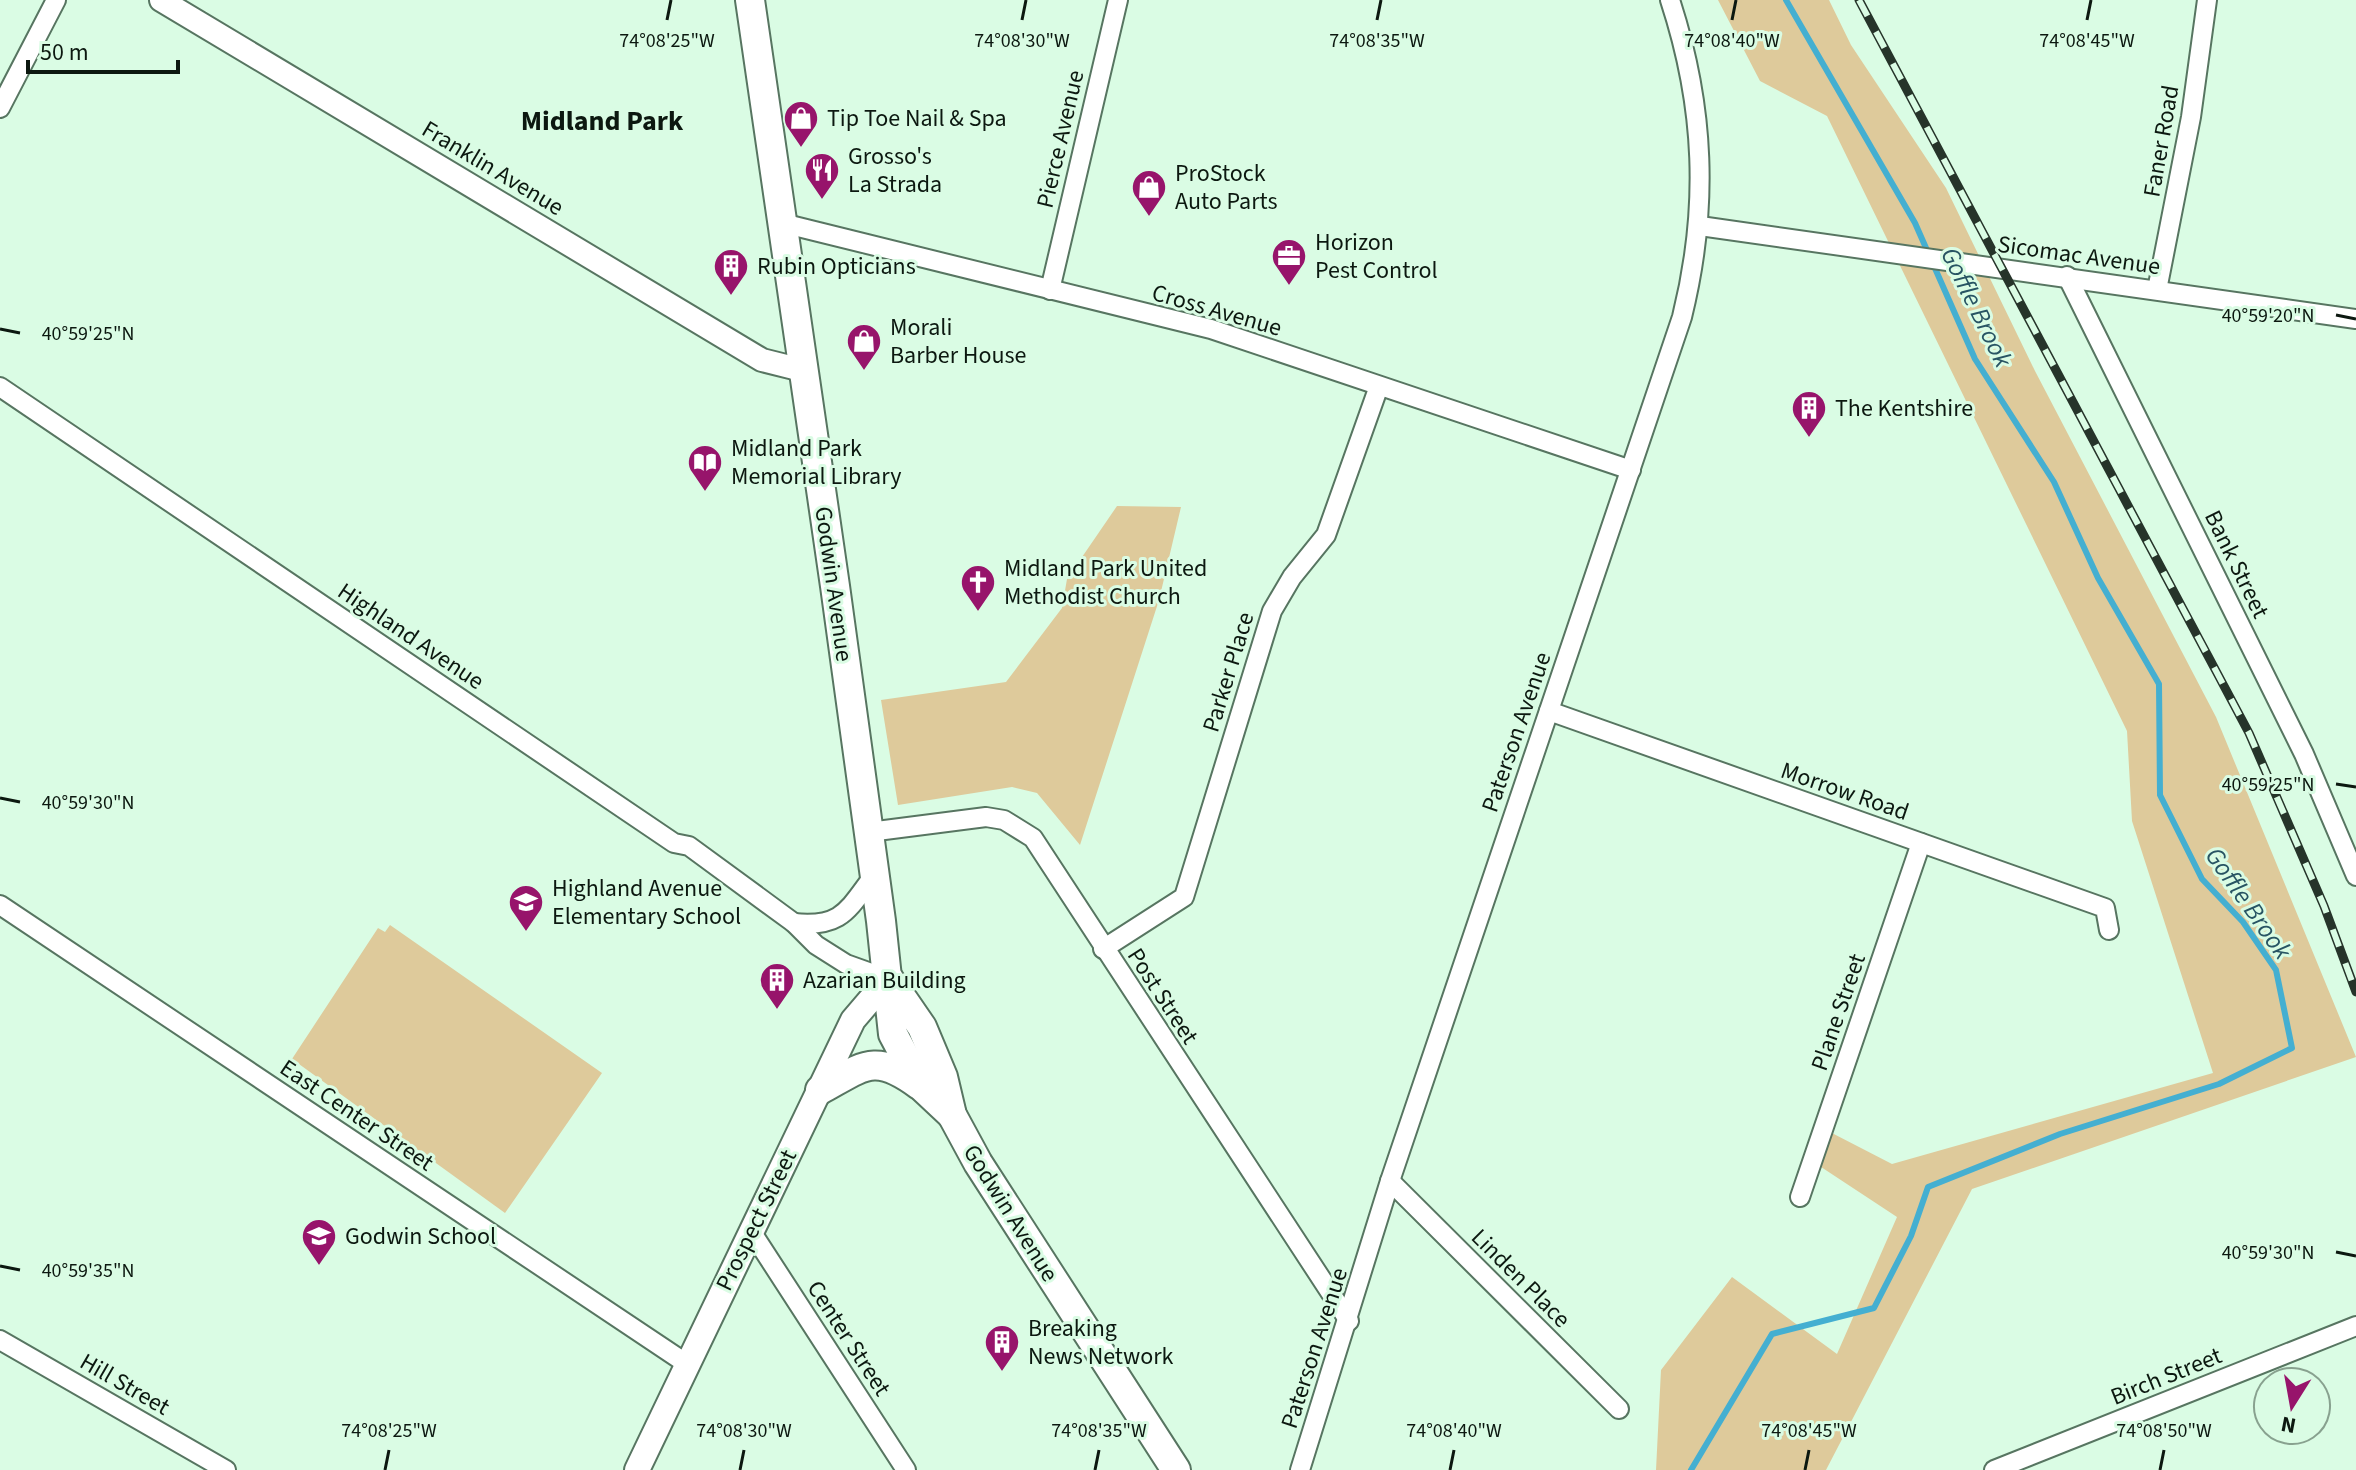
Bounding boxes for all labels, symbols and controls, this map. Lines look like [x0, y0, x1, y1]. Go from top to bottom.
scale bar [28, 24, 178, 74]
text: 74°08'25"W [619, 27, 715, 55]
text: 74°08'30"W [974, 27, 1070, 55]
text: 74°08'35"W [1329, 27, 1425, 55]
text: 74°08'40"W [1684, 27, 1780, 55]
text: 74°08'45"W [2039, 27, 2135, 55]
text: 50 m [40, 35, 89, 70]
street label: Pierce Avenue [1028, 67, 1093, 212]
street label: Faner Road [2134, 82, 2189, 200]
shop icon: Tip Toe Nail & Spa [782, 99, 820, 149]
district label: Midland Park [521, 101, 684, 141]
place label: Tip Toe Nail & Spa [827, 101, 1007, 136]
street label: Franklin Avenue [415, 112, 570, 225]
place label: Grosso's La Strada [848, 139, 942, 202]
restaurant icon: Grosso's La Strada [803, 151, 841, 201]
place label: ProStock Auto Parts [1175, 156, 1277, 219]
shop icon: ProStock Auto Parts [1130, 168, 1168, 218]
place label: Horizon Pest Control [1315, 225, 1438, 288]
street label: Sicomac Avenue [1995, 227, 2163, 284]
office icon: Horizon Pest Control [1270, 237, 1308, 287]
water label: Goffle Brook [1932, 241, 2022, 374]
building icon: Rubin Opticians [712, 247, 750, 297]
place label: Rubin Opticians [757, 249, 916, 284]
street label: Cross Avenue [1148, 275, 1286, 346]
text: 40°59'20"N [2222, 302, 2314, 330]
place label: Morali Barber House [890, 310, 1027, 373]
text: 40°59'25"N [42, 320, 134, 348]
shop icon: Morali Barber House [845, 322, 883, 372]
building icon: The Kentshire [1790, 389, 1828, 439]
place label: The Kentshire [1835, 391, 1973, 426]
place label: Midland Park Memorial Library [731, 431, 901, 494]
library icon: Midland Park Memorial Library [686, 443, 724, 493]
street label: Godwin Avenue [805, 504, 862, 664]
street label: Bank Street [2195, 504, 2278, 624]
place label: Midland Park United Methodist Church [1004, 551, 1207, 614]
church icon: Midland Park United Methodist Church [959, 563, 997, 613]
street label: Highland Avenue [330, 574, 491, 698]
street label: Parker Place [1194, 608, 1263, 736]
street label: Paterson Avenue [1473, 647, 1560, 817]
street label: Morrow Road [1776, 753, 1914, 830]
text: 40°59'25"N [2222, 771, 2314, 799]
text: 40°59'30"N [42, 789, 134, 817]
water label: Goffle Brook [2196, 840, 2301, 967]
place label: Highland Avenue Elementary School [552, 871, 741, 934]
school or university icon: Highland Avenue Elementary School [507, 883, 545, 933]
street label: Post Street [1118, 941, 1207, 1051]
street label: Plane Street [1802, 949, 1875, 1075]
building icon: Azarian Building [758, 961, 796, 1011]
place label: Azarian Building [803, 963, 966, 998]
street label: East Center Street [273, 1051, 441, 1180]
street label: Godwin Avenue [954, 1138, 1067, 1289]
street label: Prospect Street [707, 1143, 806, 1297]
school or university icon: Godwin School [300, 1217, 338, 1267]
place label: Godwin School [345, 1219, 496, 1254]
street label: Linden Place [1463, 1221, 1578, 1336]
text: 40°59'30"N [2222, 1239, 2314, 1267]
text: 40°59'35"N [42, 1257, 134, 1285]
street label: Paterson Avenue [1272, 1263, 1357, 1433]
street label: Center Street [798, 1274, 899, 1403]
place label: Breaking News Network [1028, 1311, 1173, 1374]
building icon: Breaking News Network [983, 1323, 1021, 1373]
street label: Birch Street [2105, 1338, 2227, 1415]
street label: Hill Street [73, 1345, 176, 1424]
north arrow [2252, 1366, 2332, 1446]
text: N [2278, 1408, 2299, 1442]
text: 74°08'25"W [341, 1417, 437, 1445]
text: 74°08'30"W [696, 1417, 792, 1445]
text: 74°08'35"W [1051, 1417, 1147, 1445]
text: 74°08'40"W [1406, 1417, 1502, 1445]
text: 74°08'45"W [1761, 1417, 1857, 1445]
text: 74°08'50"W [2116, 1417, 2212, 1445]

